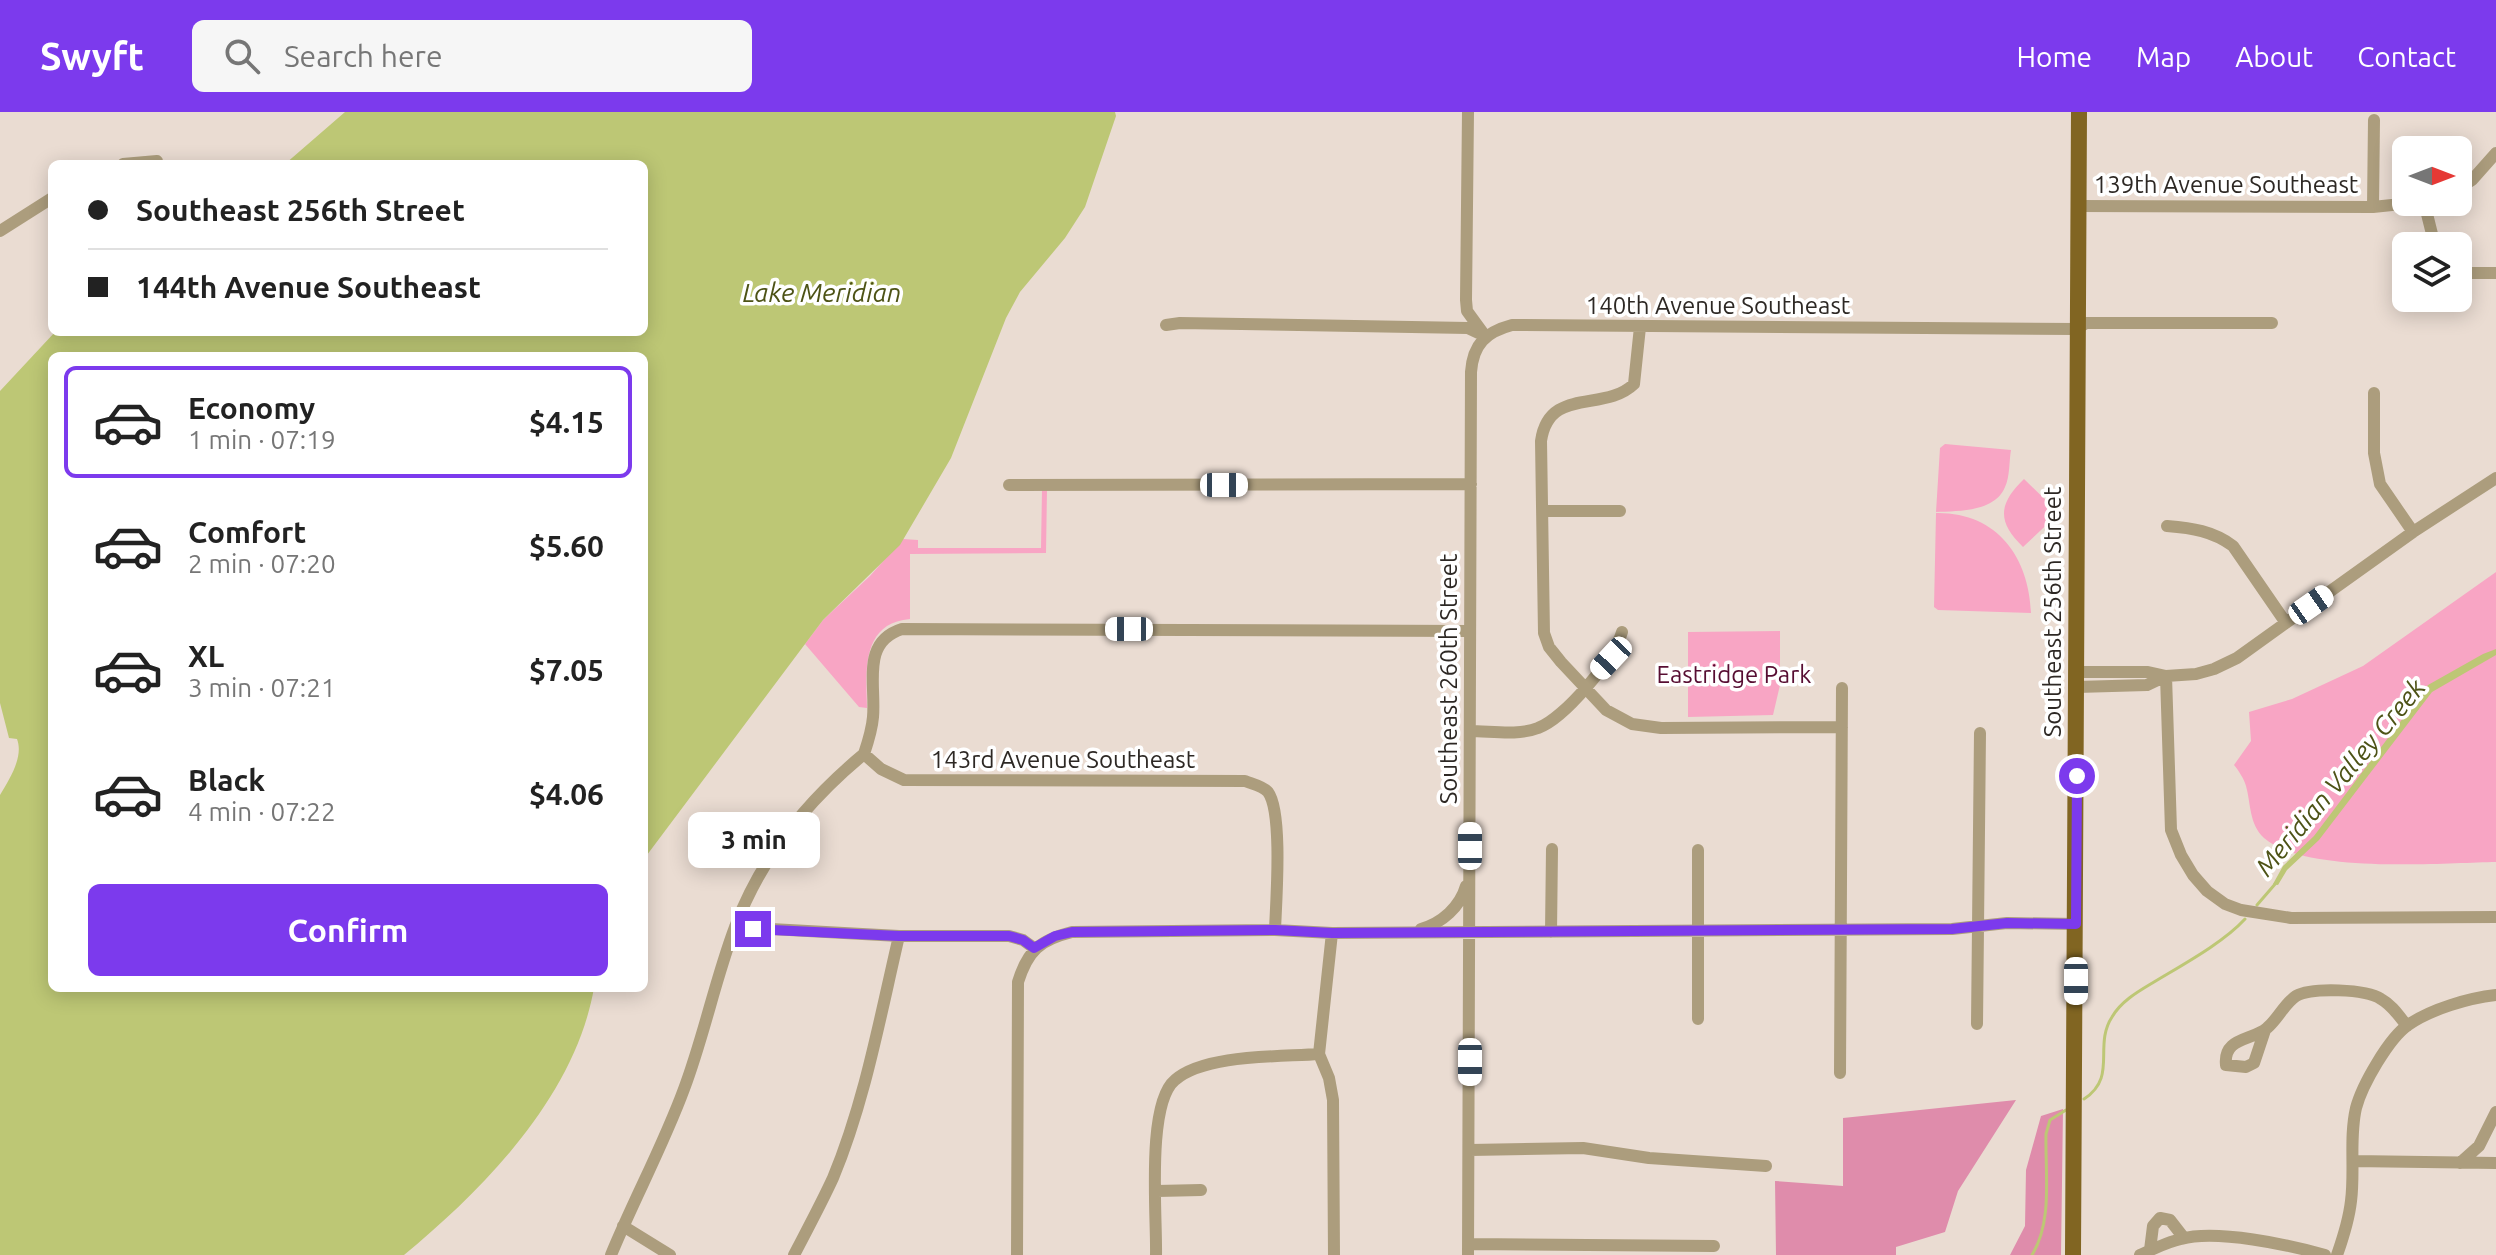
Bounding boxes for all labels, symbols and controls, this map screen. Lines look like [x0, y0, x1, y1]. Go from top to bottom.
search box [192, 20, 752, 92]
icon: search [220, 34, 264, 78]
text: Swyft [40, 35, 144, 77]
text: Search here [284, 39, 442, 73]
text: Home [2017, 41, 2092, 72]
text: Map [2136, 41, 2191, 72]
text: About [2235, 41, 2313, 72]
text: Contact [2357, 41, 2456, 72]
north arrow [2392, 136, 2472, 216]
map controls [2392, 136, 2472, 312]
street label: 139th Avenue Southeast [2094, 171, 2359, 198]
text: Southeast 256th Street [136, 193, 465, 227]
button: layers [2392, 232, 2472, 312]
text: 144th Avenue Southeast [136, 270, 481, 304]
water label: Lake Meridian [743, 278, 901, 307]
street label: 140th Avenue Southeast [1586, 292, 1851, 319]
icon: car [92, 386, 164, 458]
text: Economy [188, 391, 315, 425]
text: $4.15 [529, 405, 604, 439]
text: 1 min · 07:19 [188, 425, 336, 454]
car [1200, 473, 1248, 497]
street label: Southeast 256th Street [2039, 486, 2066, 737]
icon: car [92, 510, 164, 582]
text: Comfort [188, 515, 306, 549]
text: $5.60 [529, 529, 604, 563]
text: 2 min · 07:20 [188, 549, 336, 578]
street label: Southeast 260th Street [1435, 553, 1462, 804]
car [2284, 581, 2338, 629]
car [1105, 617, 1153, 641]
car [1586, 632, 1636, 684]
icon: car [92, 634, 164, 706]
text: XL [188, 639, 224, 673]
text: $7.05 [529, 653, 604, 687]
park label: Eastridge Park [1657, 661, 1811, 688]
water label: Meridian Valley Creek [2249, 672, 2431, 881]
text: 3 min · 07:21 [188, 673, 336, 702]
street label: 143rd Avenue Southeast [931, 746, 1196, 773]
icon: car [92, 758, 164, 830]
route start [2059, 758, 2095, 794]
text: Black [188, 763, 265, 797]
text: $4.06 [529, 777, 604, 811]
text: 4 min · 07:22 [188, 797, 336, 826]
callout: 3 min [687, 813, 819, 869]
car [1458, 822, 1482, 870]
text: 3 min [721, 825, 787, 854]
button: Confirm [88, 884, 608, 976]
route end [735, 911, 771, 947]
car [2064, 957, 2088, 1005]
car [1458, 1038, 1482, 1086]

